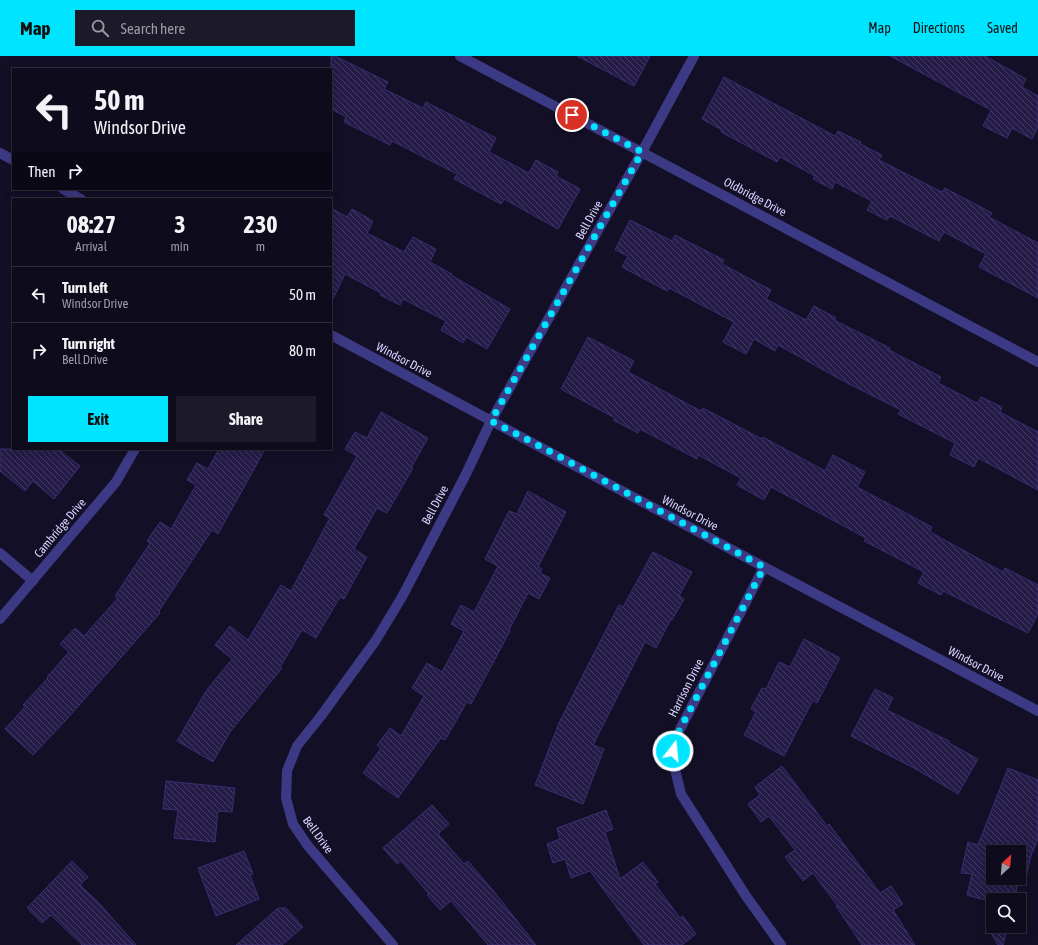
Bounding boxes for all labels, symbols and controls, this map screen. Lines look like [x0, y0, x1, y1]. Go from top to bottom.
search box [75, 10, 355, 46]
text: Map [20, 17, 51, 39]
icon: search [89, 17, 111, 39]
text: Search here [121, 20, 185, 37]
text: Map [868, 20, 891, 36]
text: Directions [913, 20, 965, 36]
text: Saved [987, 20, 1018, 36]
icon: left [28, 84, 80, 136]
text: 50 m [94, 84, 144, 116]
pin [555, 98, 589, 132]
icon: arrive [561, 104, 583, 126]
text: Windsor Drive [94, 117, 186, 138]
icon: right [64, 160, 86, 182]
text: Then [28, 163, 56, 180]
street label: Oldbridge Drive [721, 175, 789, 219]
street label: Bell Drive [573, 198, 605, 242]
text: 08:27 [67, 211, 116, 238]
text: 3 [174, 211, 185, 238]
text: 230 [244, 211, 277, 238]
text: Arrival [75, 239, 107, 254]
text: min [170, 239, 189, 254]
text: m [256, 239, 265, 254]
text: Turn left [62, 279, 108, 296]
icon: left [28, 284, 50, 306]
text: 50 m [289, 286, 316, 303]
text: Windsor Drive [62, 296, 128, 311]
text: Turn right [62, 335, 115, 352]
street label: Windsor Drive [374, 339, 434, 381]
icon: right [28, 340, 50, 362]
text: 80 m [289, 342, 316, 359]
text: Bell Drive [62, 352, 108, 367]
button: Exit [28, 396, 168, 442]
button: Share [176, 396, 316, 442]
street label: Bell Drive [419, 483, 451, 527]
street label: Windsor Drive [660, 492, 720, 534]
street label: Cambridge Drive [31, 496, 89, 560]
street label: Windsor Drive [946, 643, 1006, 685]
street label: Harrison Drive [665, 657, 707, 719]
position arrow [652, 730, 694, 772]
street label: Bell Drive [300, 814, 336, 856]
north arrow [986, 845, 1026, 885]
map controls [986, 845, 1026, 933]
button: search [986, 893, 1026, 933]

